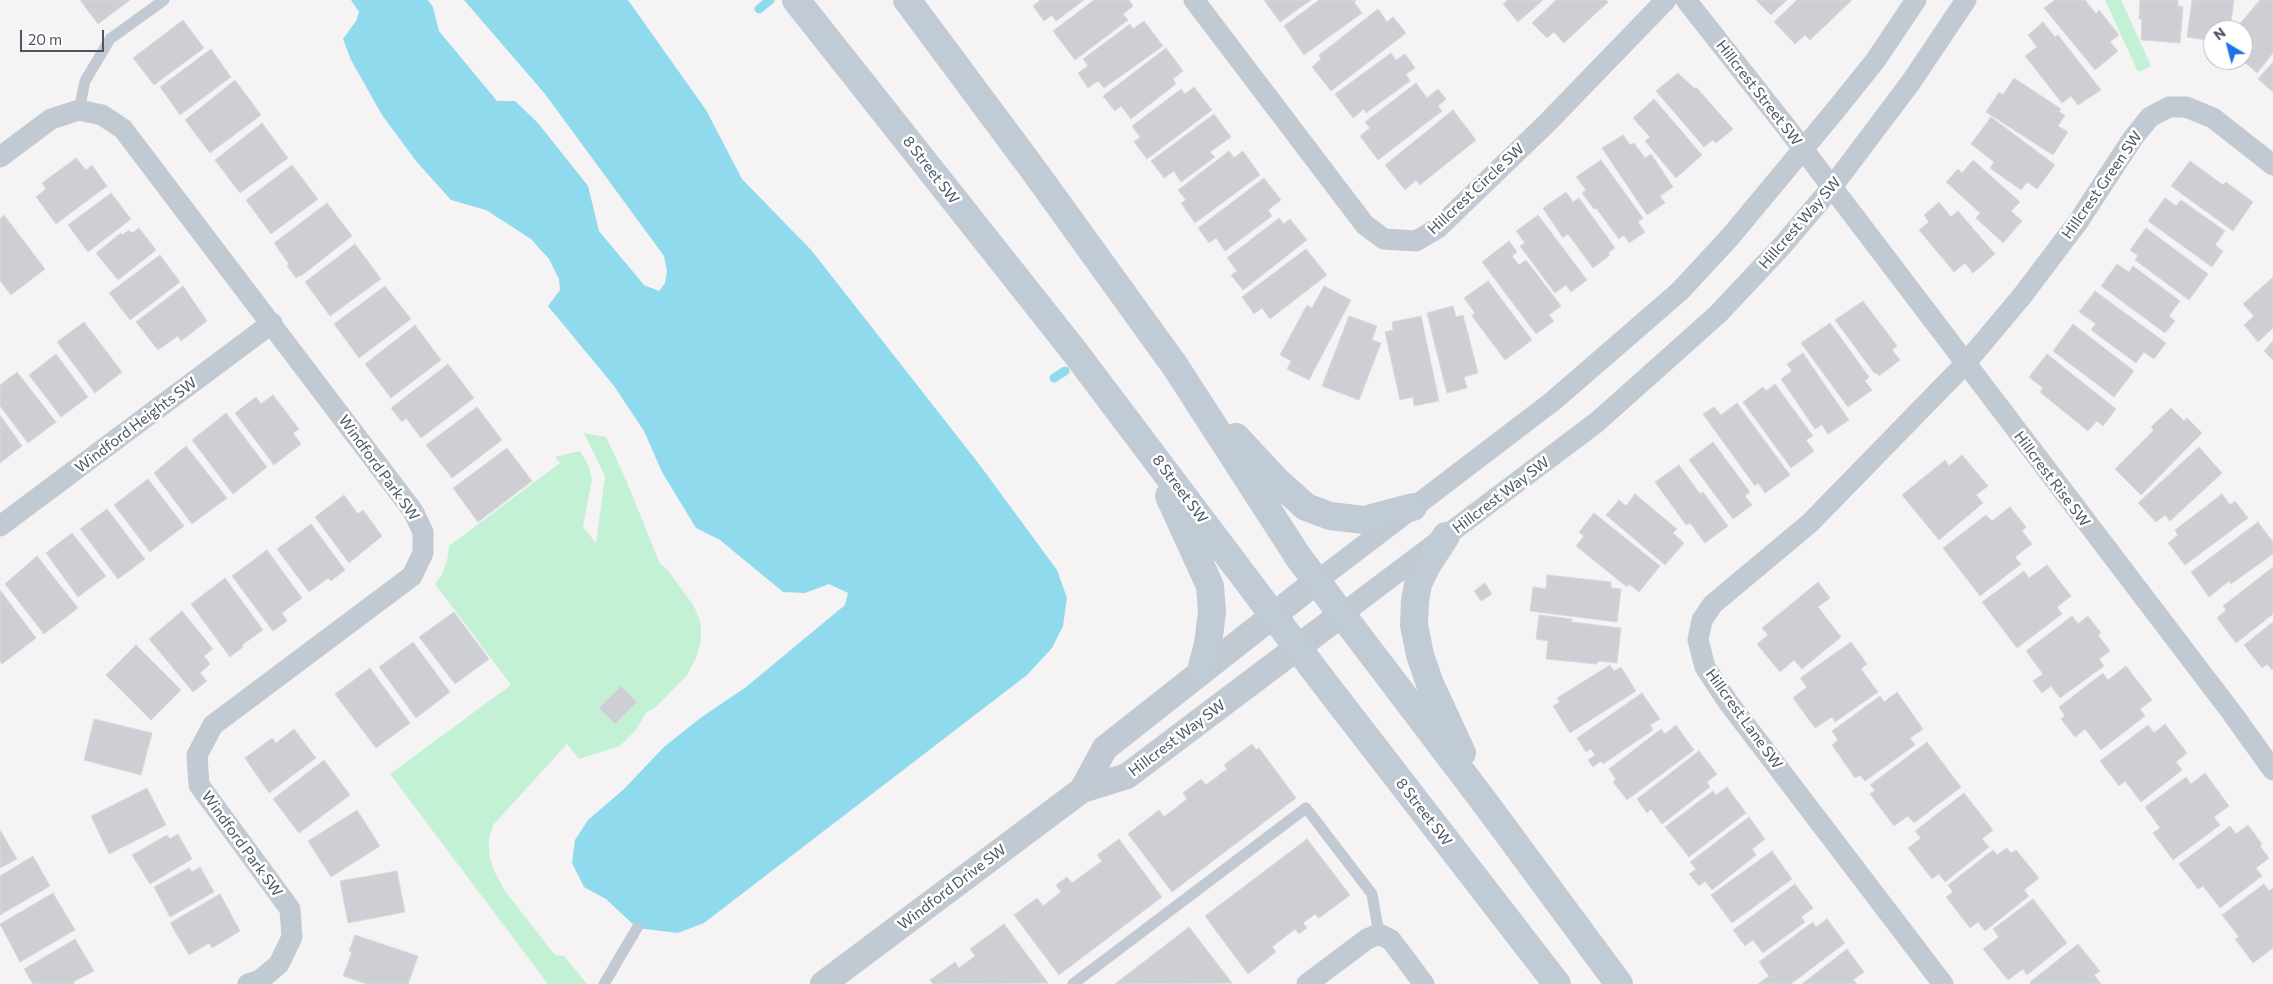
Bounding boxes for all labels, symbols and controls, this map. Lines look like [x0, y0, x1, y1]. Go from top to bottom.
scale bar [22, 20, 106, 52]
north arrow [2203, 20, 2253, 70]
text: N [2210, 23, 2229, 43]
text: 20 m [28, 30, 62, 48]
street label: Hillcrest Street SW [1712, 37, 1806, 149]
street label: Hillcrest Green SW [2058, 128, 2146, 242]
street label: 8 Street SW [899, 133, 963, 207]
street label: Hillcrest Circle SW [1424, 140, 1528, 238]
street label: Hillcrest Way SW [1755, 173, 1845, 273]
street label: Windford Heights SW [72, 373, 200, 477]
street label: Windford Park SW [335, 412, 423, 524]
street label: Hillcrest Rise SW [2010, 428, 2094, 530]
street label: 8 Street SW [1148, 451, 1212, 527]
street label: Hillcrest Way SW [1449, 453, 1553, 537]
street label: Hillcrest Lane SW [1702, 665, 1786, 773]
street label: Hillcrest Way SW [1125, 696, 1229, 780]
street label: 8 Street SW [1392, 775, 1456, 849]
street label: Windford Park SW [198, 788, 286, 900]
street label: Windford Drive SW [894, 840, 1010, 934]

